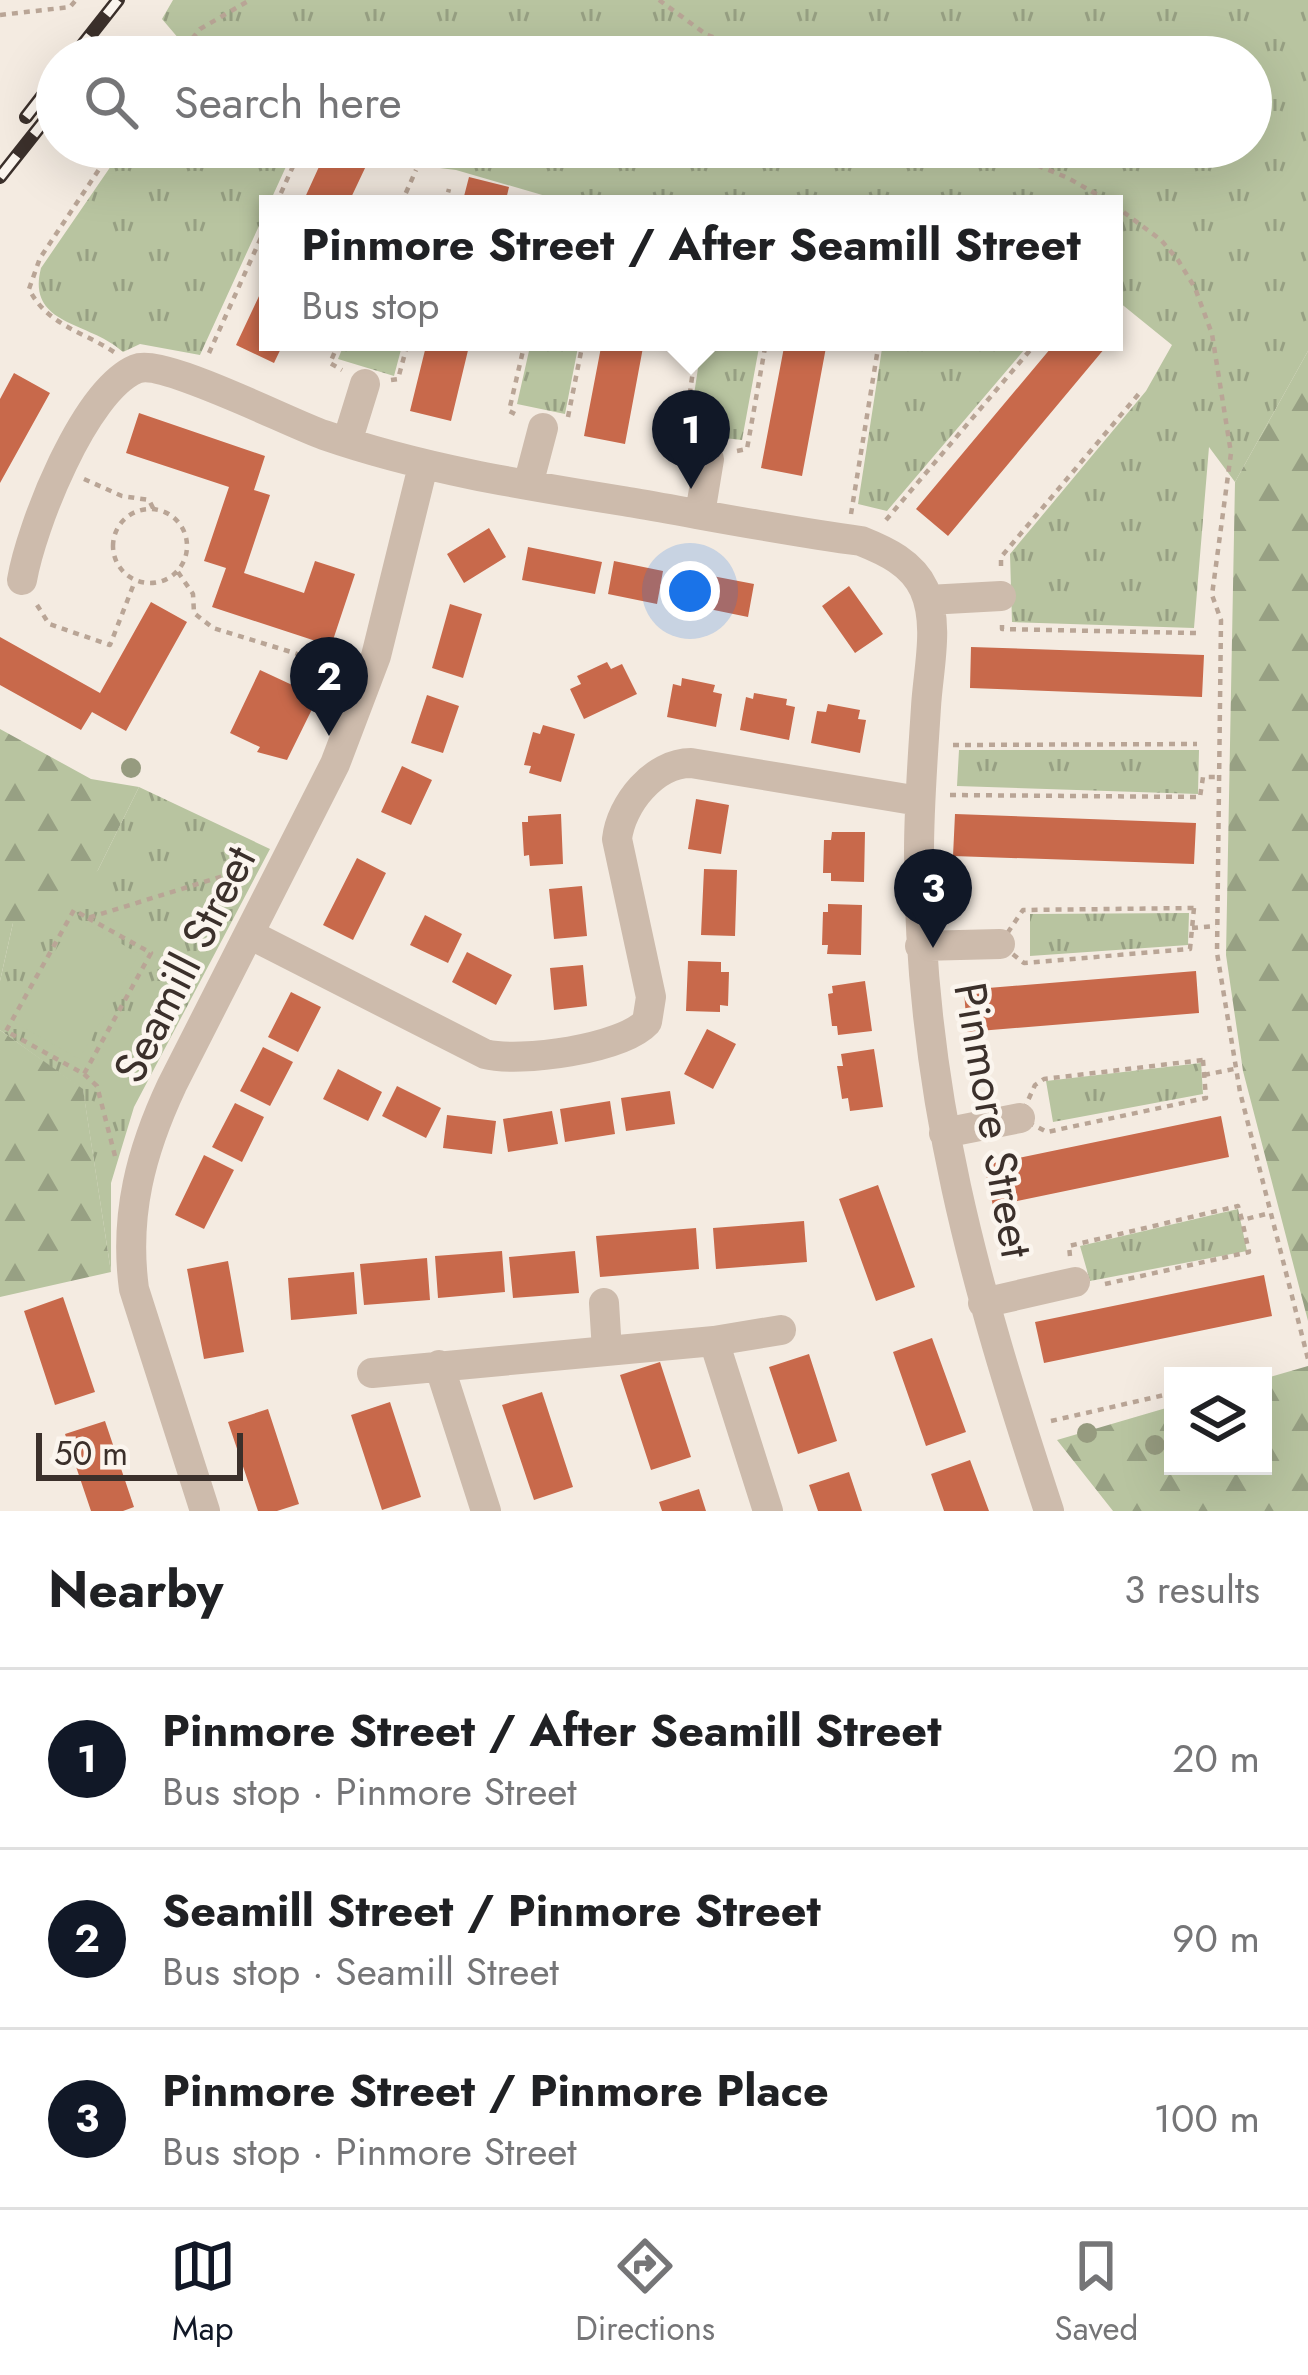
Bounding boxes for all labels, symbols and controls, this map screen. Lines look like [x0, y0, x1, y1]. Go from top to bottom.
search box [36, 36, 1272, 168]
icon: search [78, 69, 144, 135]
text: Search here [174, 70, 402, 135]
popup [259, 195, 1123, 351]
text: Pinmore Street / After Seamill Street [301, 212, 1081, 277]
text: Bus stop [301, 277, 440, 334]
pin: 1 [652, 390, 730, 489]
your location [660, 561, 720, 621]
pin: 2 [290, 637, 368, 736]
street label: Seamill Street [97, 834, 272, 1094]
pin: 3 [894, 849, 972, 948]
street label: Pinmore Street [937, 977, 1050, 1263]
map controls [1164, 1367, 1272, 1475]
button: layers [1164, 1367, 1272, 1475]
scale bar [36, 1427, 243, 1480]
text: 50 m [54, 1430, 128, 1477]
text: Nearby [48, 1552, 223, 1626]
text: 3 results [1124, 1561, 1260, 1618]
text: Pinmore Street / After Seamill Street [162, 1698, 941, 1763]
text: 1 [77, 1730, 97, 1787]
text: 20 m [1172, 1730, 1260, 1787]
text: Bus stop · Pinmore Street [162, 1763, 577, 1820]
text: Seamill Street / Pinmore Street [162, 1878, 821, 1943]
text: 2 [74, 1910, 100, 1967]
text: 90 m [1172, 1910, 1260, 1967]
text: Bus stop · Seamill Street [162, 1943, 559, 2000]
text: Pinmore Street / Pinmore Place [162, 2058, 829, 2123]
text: 3 [75, 2090, 99, 2147]
text: 100 m [1154, 2090, 1260, 2147]
text: Bus stop · Pinmore Street [162, 2123, 577, 2180]
tab: Map [170, 2233, 236, 2352]
tab: Directions [575, 2233, 715, 2352]
tab: Saved [1055, 2233, 1138, 2352]

